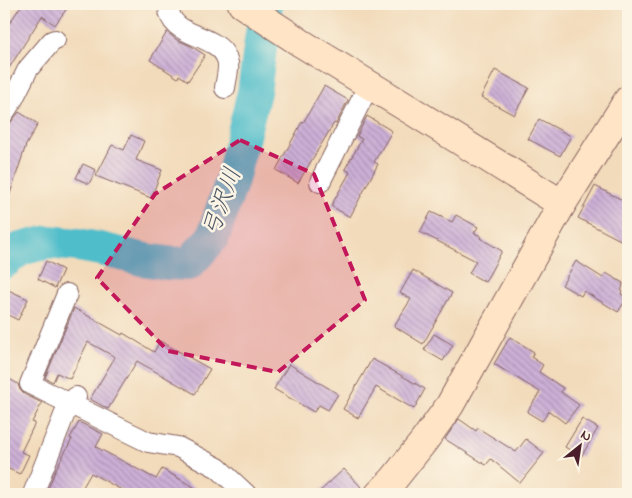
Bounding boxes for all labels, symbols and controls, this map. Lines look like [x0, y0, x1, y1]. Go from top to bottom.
water label: 弓沢川 [195, 163, 252, 243]
north arrow [554, 420, 604, 470]
text: N [576, 425, 595, 447]

